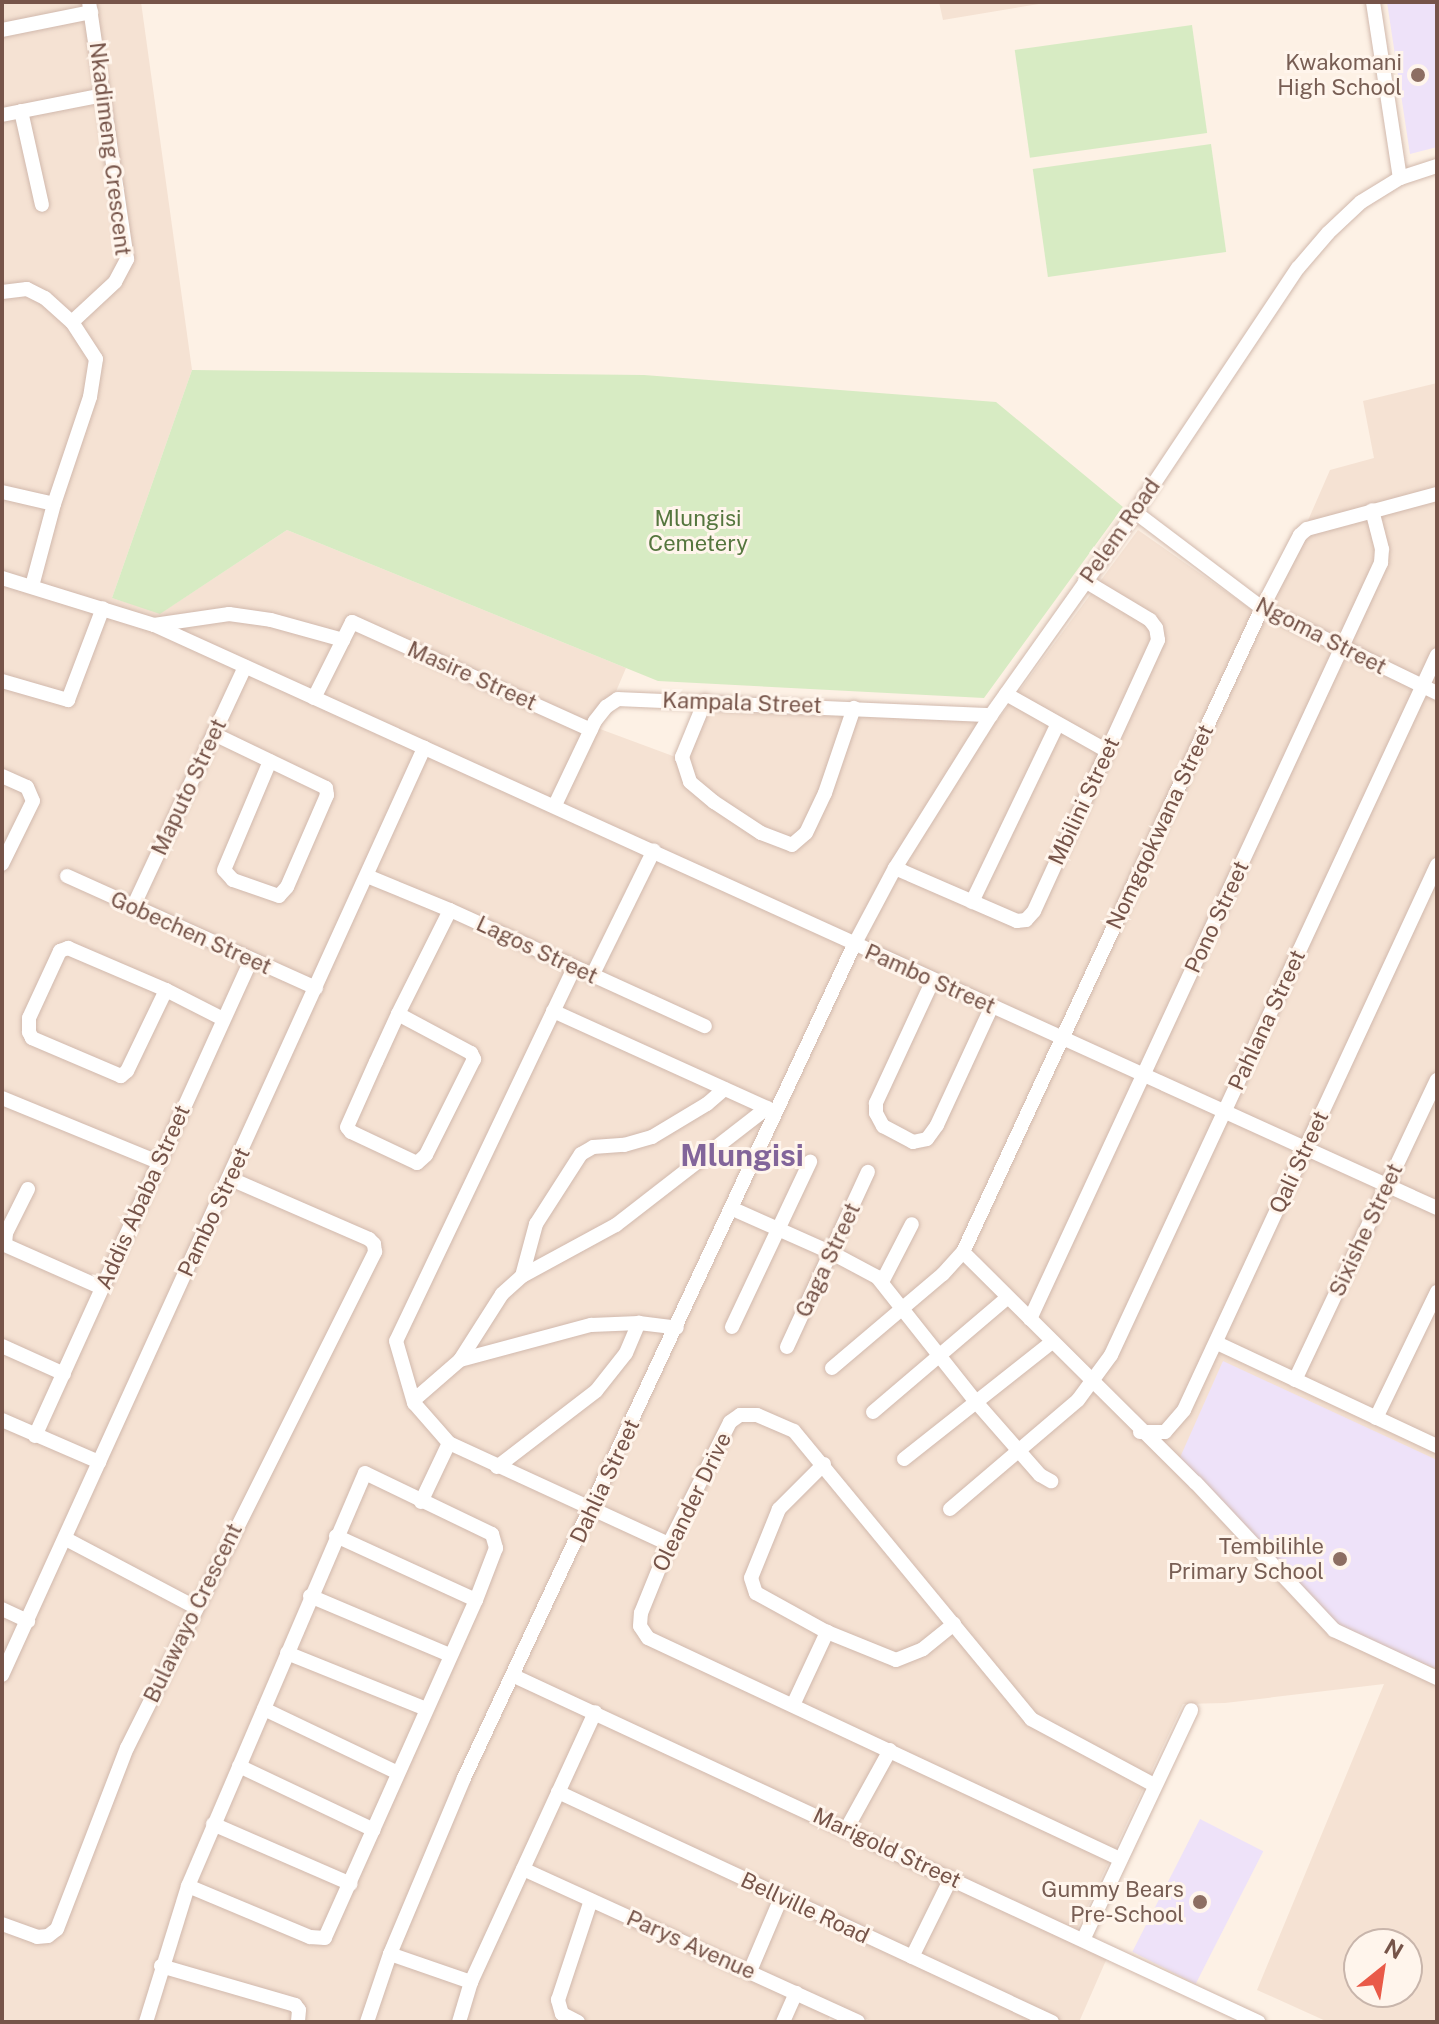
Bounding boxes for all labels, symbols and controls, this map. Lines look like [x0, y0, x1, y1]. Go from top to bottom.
street label: Nkadimeng Crescent [84, 41, 136, 257]
place label: Kwakomani High School [1277, 49, 1402, 100]
marker: Kwakomani High School [1409, 66, 1427, 84]
street label: Pelem Road [1074, 474, 1166, 588]
park label: Mlungisi Cemetery [648, 505, 748, 556]
street label: Ngoma Street [1251, 592, 1391, 680]
street label: Masire Street [403, 636, 541, 716]
street label: Kampala Street [662, 687, 822, 719]
street label: Maputo Street [146, 714, 232, 860]
street label: Nomgqokwana Street [1101, 720, 1219, 934]
street label: Mbilini Street [1043, 733, 1125, 869]
street label: Pono Street [1179, 857, 1255, 977]
street label: Gobechen Street [106, 886, 276, 980]
street label: Lagos Street [472, 910, 602, 990]
street label: Pambo Street [861, 938, 999, 1020]
street label: Pahlana Street [1223, 946, 1311, 1094]
street label: Addis Ababa Street [90, 1101, 196, 1293]
street label: Qali Street [1264, 1107, 1334, 1217]
district label: Mlungisi [680, 1137, 804, 1173]
street label: Pambo Street [172, 1143, 256, 1281]
street label: Sixishe Street [1324, 1159, 1408, 1301]
street label: Gaga Street [790, 1198, 866, 1322]
street label: Dahlia Street [565, 1415, 645, 1547]
street label: Oleander Drive [647, 1428, 737, 1576]
street label: Bulawayo Crescent [138, 1519, 248, 1707]
place label: Tembilihle Primary School [1168, 1533, 1324, 1584]
marker: Tembilihle Primary School [1331, 1550, 1349, 1568]
street label: Marigold Street [809, 1802, 965, 1894]
street label: Bellville Road [736, 1867, 874, 1949]
place label: Gummy Bears Pre-School [1041, 1876, 1184, 1928]
marker: Gummy Bears Pre-School [1191, 1893, 1209, 1911]
street label: Parys Avenue [622, 1905, 760, 1985]
north arrow [1343, 1928, 1423, 2008]
text: N [1380, 1933, 1408, 1965]

